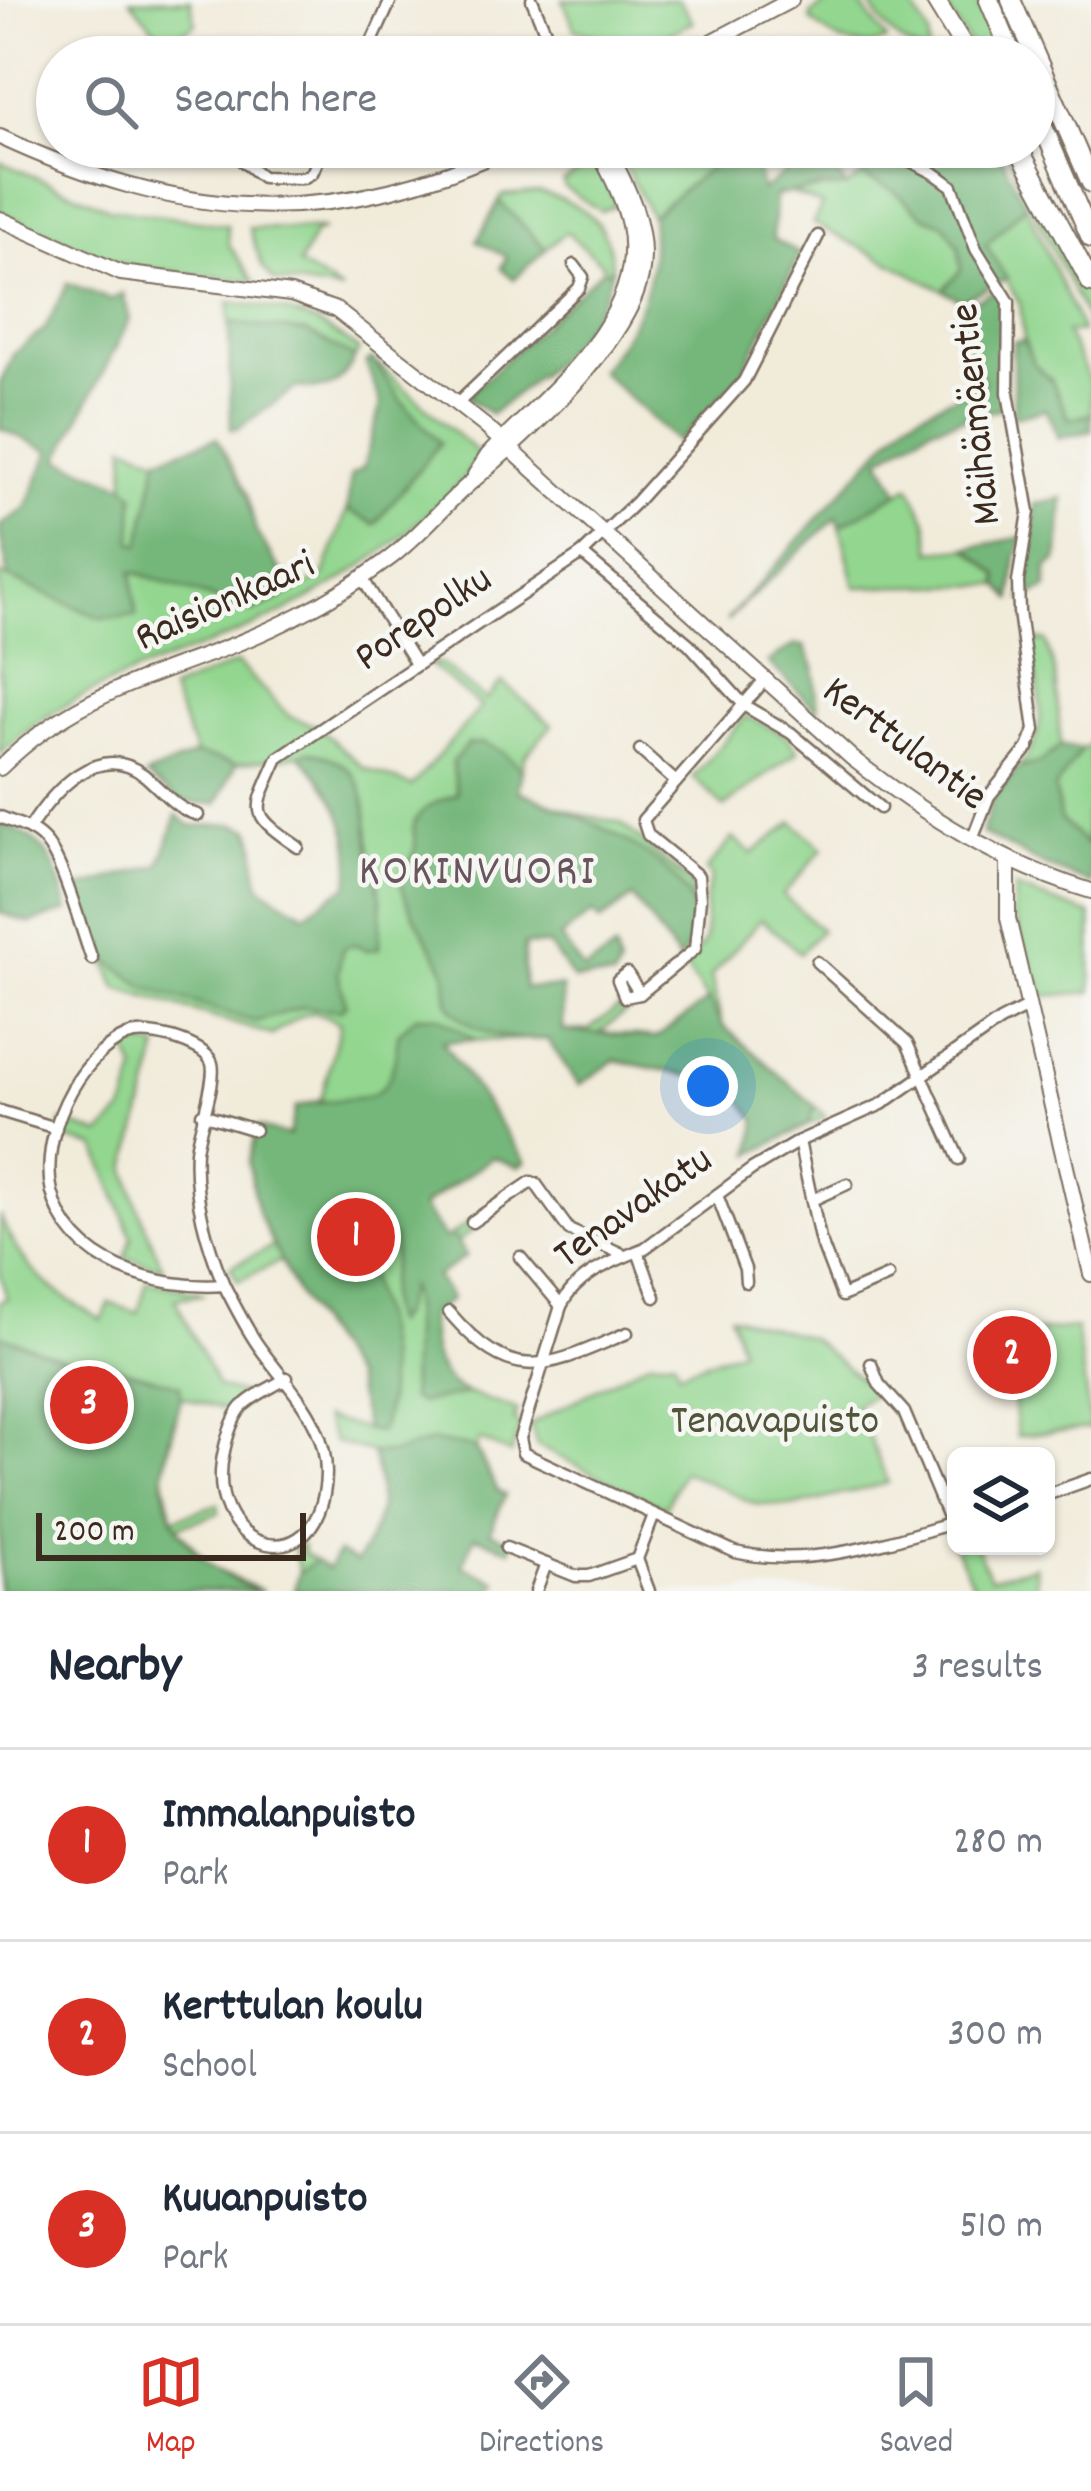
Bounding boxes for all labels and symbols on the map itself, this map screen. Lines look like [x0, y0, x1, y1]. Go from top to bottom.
street label: Mäihämäentie [938, 300, 1020, 528]
street label: Raisionkaari [126, 538, 326, 670]
street label: Porepolku [344, 553, 506, 689]
street label: Kerttulantie [808, 664, 998, 828]
district label: KOKINVUORI [359, 842, 597, 906]
your location [678, 1056, 738, 1116]
street label: Tenavakatu [543, 1133, 727, 1287]
pin: 1 [317, 1192, 395, 1282]
pin: 2 [973, 1310, 1051, 1400]
pin: 3 [50, 1360, 128, 1450]
park label: Tenavapuisto [671, 1394, 879, 1454]
scale bar [36, 1507, 306, 1560]

